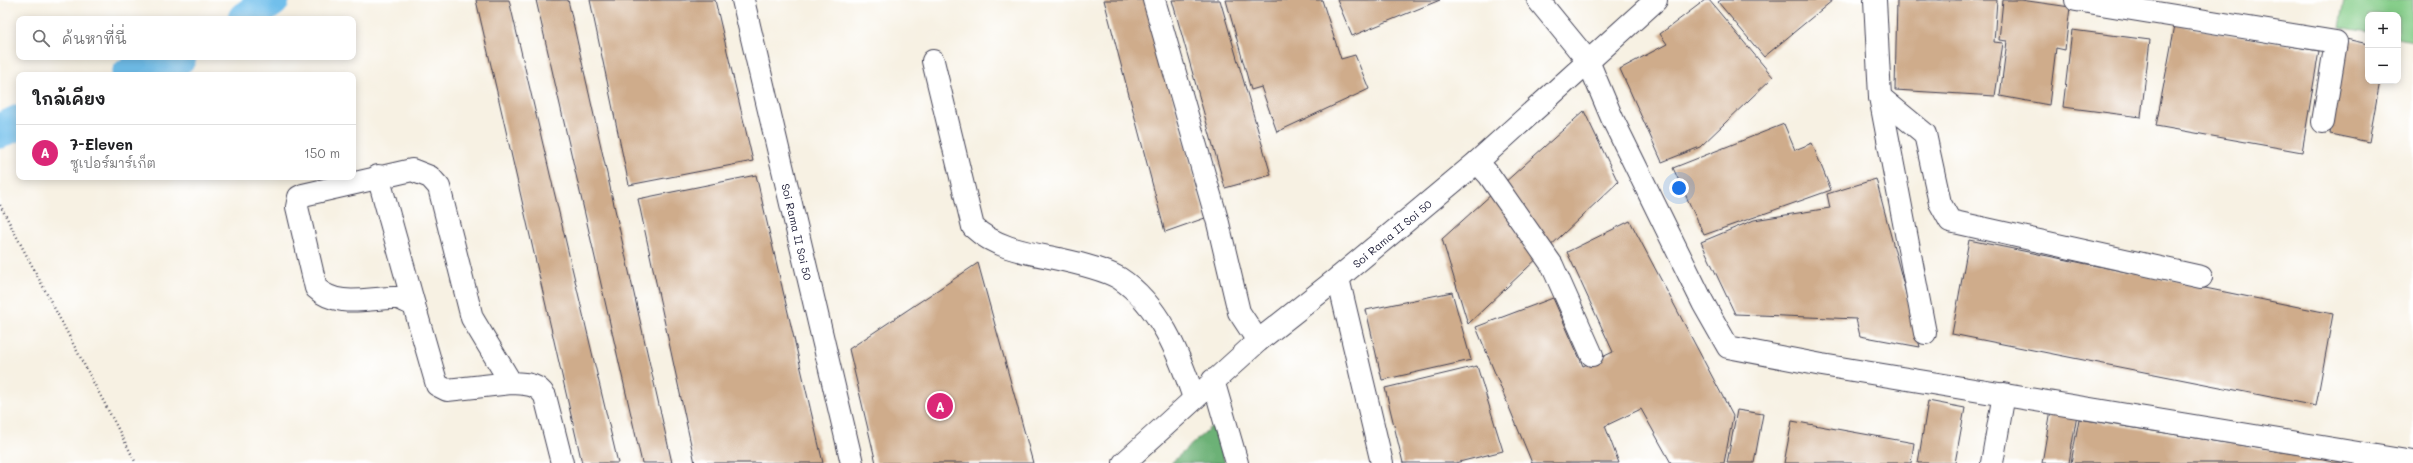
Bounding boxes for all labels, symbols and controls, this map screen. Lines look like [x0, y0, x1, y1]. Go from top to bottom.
map controls [2365, 12, 2401, 84]
button: + [2365, 12, 2401, 48]
search box [16, 16, 356, 60]
icon: search [30, 27, 52, 49]
text: ค้นหาที่นี่ [62, 28, 127, 48]
button: − [2365, 48, 2401, 84]
text: ใกล้เคียง [32, 87, 106, 109]
text: 7-Eleven [70, 134, 133, 154]
text: A [40, 144, 50, 161]
text: 150 m [304, 144, 340, 161]
text: ซูเปอร์มาร์เก็ต [70, 154, 156, 171]
your location [1669, 178, 1689, 198]
street label: Soi Rama II Soi 50 [779, 182, 816, 282]
street label: Soi Rama II Soi 50 [1349, 196, 1435, 271]
pin: A [927, 391, 953, 421]

